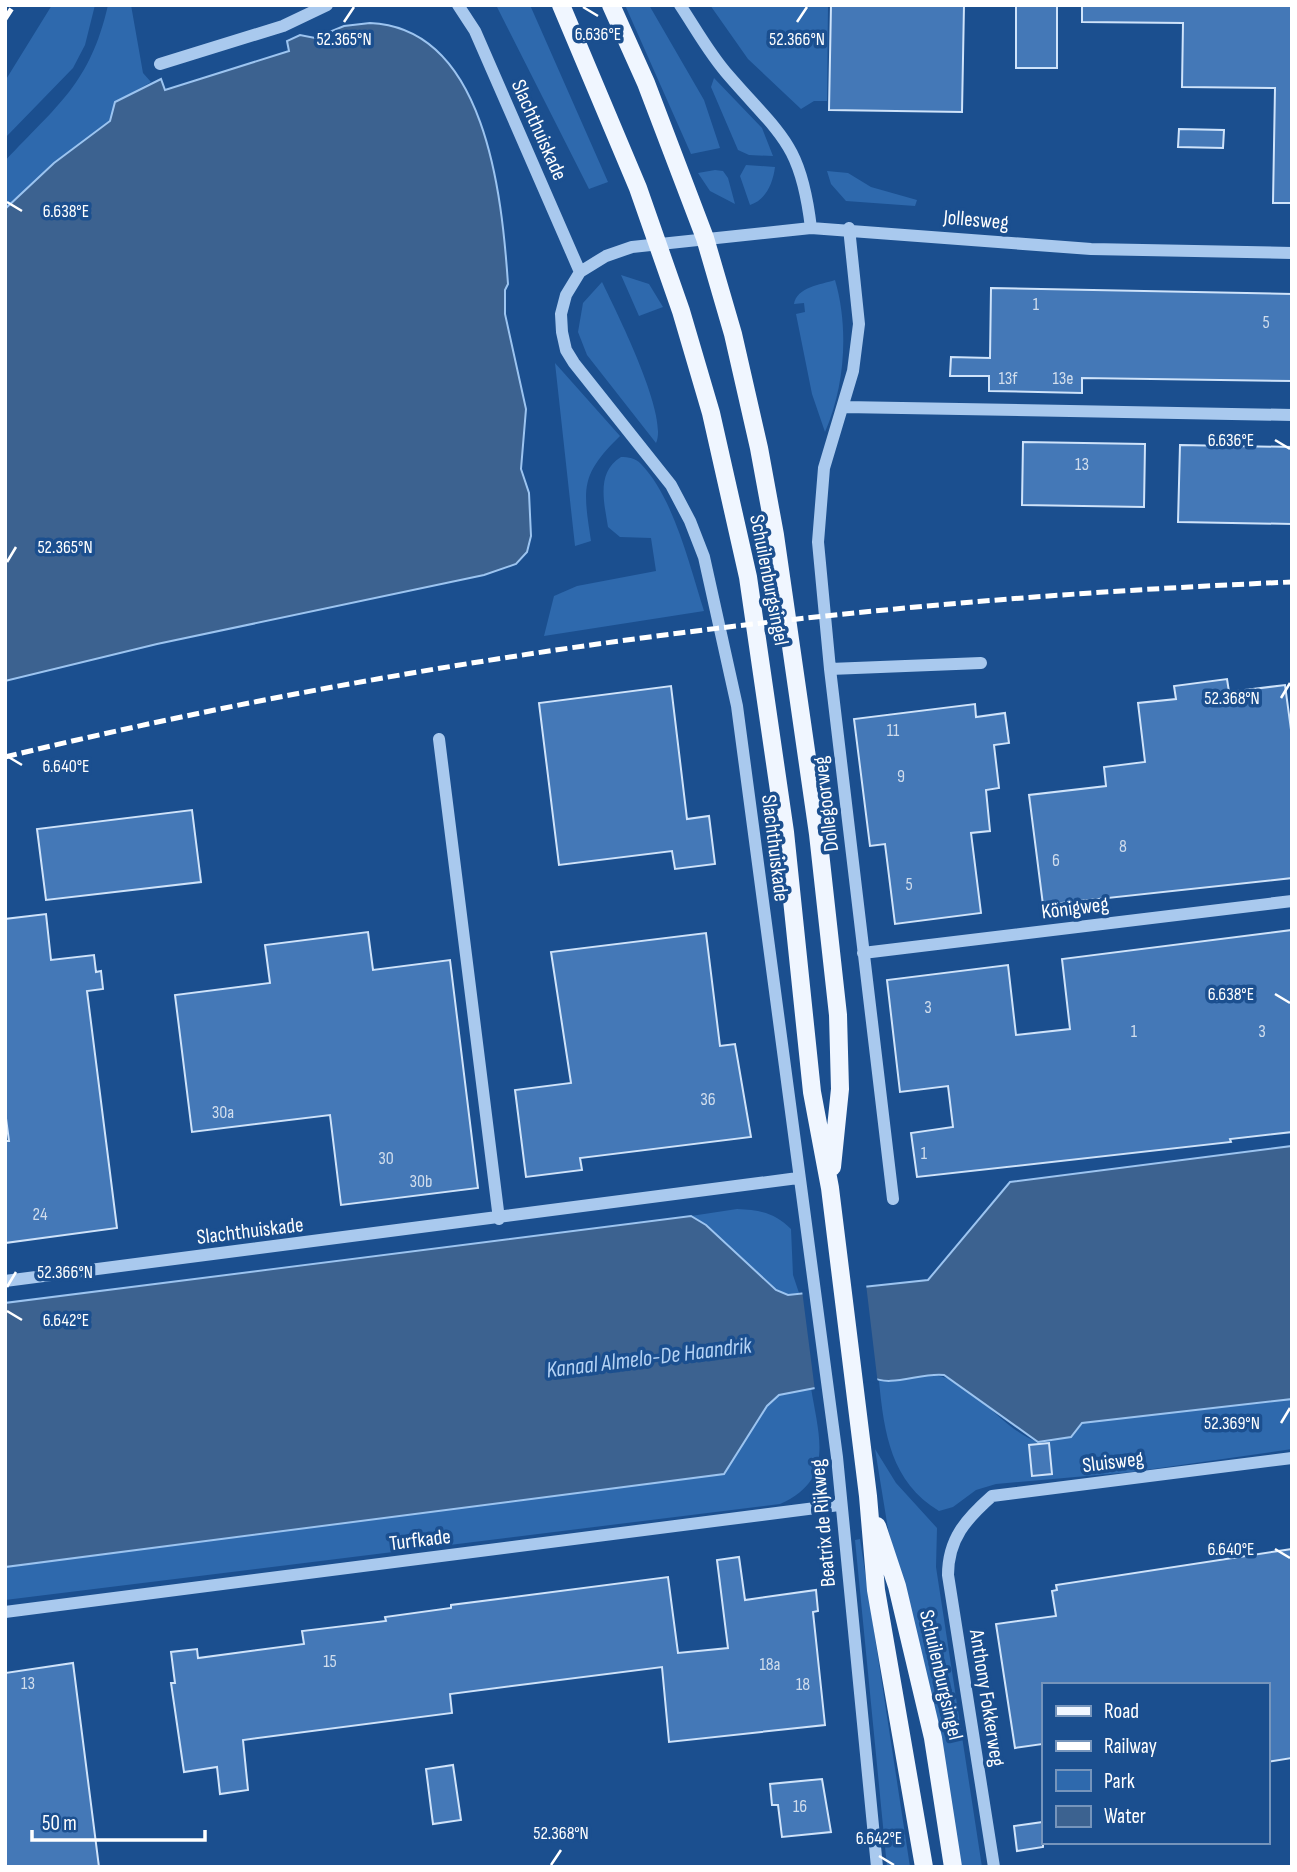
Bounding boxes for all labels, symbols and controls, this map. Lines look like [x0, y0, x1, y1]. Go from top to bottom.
text: 6.636°E [575, 24, 621, 45]
text: 52.365°N [316, 29, 372, 50]
text: 52.366°N [769, 29, 825, 50]
street label: Slachthuiskade [506, 76, 572, 184]
text: 6.638°E [43, 201, 89, 222]
street label: Jollesweg [941, 205, 1010, 235]
house number: 1 [1033, 294, 1040, 315]
house number: 5 [1262, 312, 1270, 333]
house number: 13f [998, 368, 1018, 389]
house number: 13e [1052, 368, 1074, 389]
text: 6.636°E [1208, 430, 1254, 451]
house number: 13 [1075, 454, 1089, 475]
street label: Schuilenburgsingel [744, 512, 794, 648]
text: 52.365°N [37, 537, 93, 558]
text: 52.368°N [1204, 688, 1260, 709]
house number: 11 [887, 720, 900, 741]
street label: Dollegoorweg [808, 755, 844, 853]
text: 6.640°E [43, 756, 89, 777]
house number: 9 [897, 766, 905, 787]
street label: Slachthuiskade [756, 793, 794, 903]
house number: 8 [1119, 836, 1127, 857]
house number: 6 [1052, 850, 1060, 871]
house number: 5 [905, 874, 913, 895]
street label: Königweg [1040, 891, 1110, 925]
text: 6.638°E [1208, 984, 1254, 1005]
house number: 3 [924, 997, 932, 1018]
house number: 1 [1131, 1021, 1138, 1042]
house number: 3 [1258, 1021, 1266, 1042]
house number: 36 [700, 1089, 716, 1110]
house number: 30a [212, 1102, 234, 1123]
house number: 1 [921, 1143, 928, 1164]
house number: 30 [378, 1148, 394, 1169]
house number: 30b [409, 1171, 433, 1192]
house number: 24 [33, 1204, 48, 1225]
street label: Slachthuiskade [195, 1212, 305, 1250]
text: 52.366°N [37, 1262, 93, 1283]
text: 6.642°E [43, 1310, 89, 1331]
water label: Kanaal Almelo-De Haandrik [545, 1331, 755, 1384]
text: 52.369°N [1204, 1413, 1260, 1434]
street label: Sluisweg [1081, 1446, 1145, 1478]
street label: Beatrix de Rijkweg [805, 1458, 841, 1588]
street label: Turfkade [388, 1524, 452, 1556]
text: 6.640°E [1208, 1539, 1254, 1560]
street label: Schuilenburgsingel [914, 1607, 968, 1743]
street label: Anthony Fokkerweg [964, 1627, 1010, 1768]
house number: 15 [323, 1651, 337, 1672]
house number: 18a [759, 1654, 781, 1675]
house number: 13 [21, 1673, 35, 1694]
house number: 18 [796, 1674, 810, 1695]
legend [1042, 1683, 1269, 1844]
text: Road [1104, 1699, 1139, 1724]
text: Railway [1104, 1734, 1157, 1759]
text: Park [1104, 1769, 1135, 1794]
house number: 16 [793, 1796, 807, 1817]
scale bar [32, 1798, 205, 1842]
text: Water [1104, 1804, 1146, 1829]
text: 50 m [42, 1811, 77, 1836]
text: 52.368°N [533, 1823, 589, 1844]
text: 6.642°E [856, 1828, 902, 1849]

